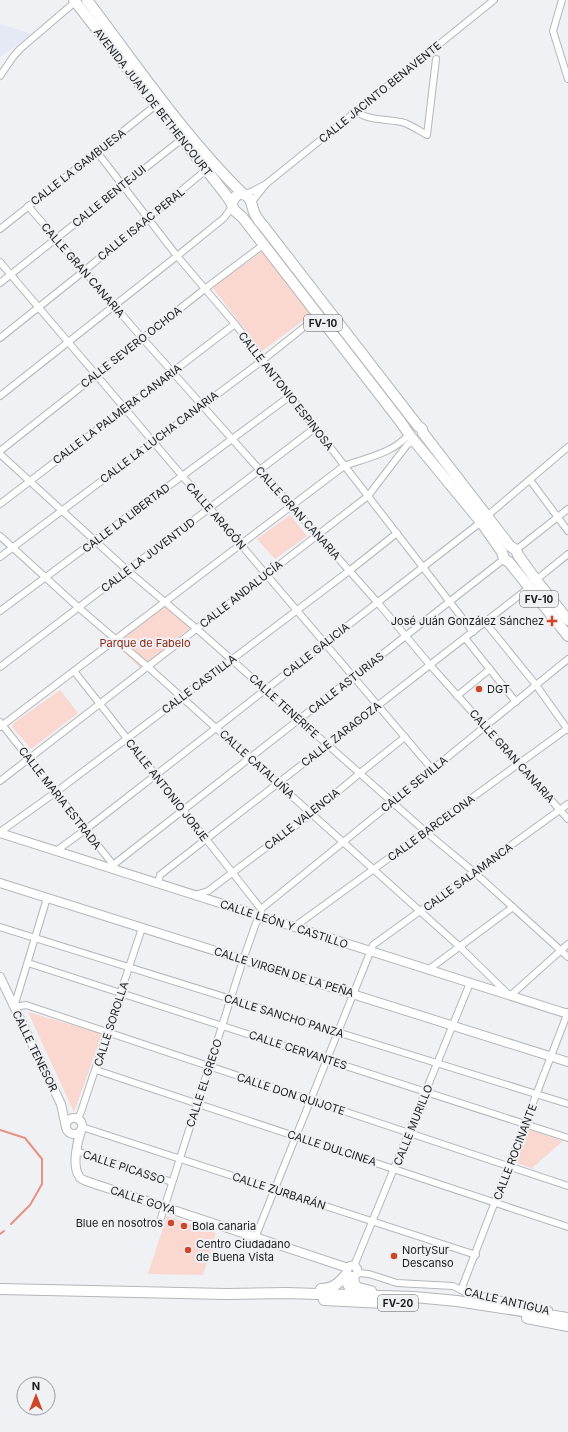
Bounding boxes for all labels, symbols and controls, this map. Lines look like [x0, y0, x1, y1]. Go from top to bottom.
street label: AVENIDA JUAN DE BETHENCOURT [91, 25, 215, 179]
street label: CALLE JACINTO BENAVENTE [316, 38, 444, 146]
street label: CALLE LA GAMBUESA [28, 125, 129, 208]
street label: CALLE BENTEJUI [69, 162, 149, 230]
street label: CALLE ISAAC PERAL [95, 185, 187, 263]
street label: CALLE GRAN CANARIA [38, 220, 128, 320]
street label: CALLE SEVERO OCHOA [78, 303, 185, 391]
road number: FV-10 [304, 315, 342, 331]
street label: CALLE ANTONIO ESPINOSA [235, 329, 337, 453]
street label: CALLE LA PALMERA CANARIA [50, 361, 185, 467]
street label: CALLE LA LUCHA CANARIA [97, 388, 221, 486]
street label: CALLE GRAN CANARIA [252, 463, 344, 563]
street label: CALLE LA LIBERTAD [79, 480, 173, 556]
street label: CALLE ARAGÓN [183, 480, 249, 552]
street label: CALLE LA JUVENTUD [98, 515, 198, 595]
street label: CALLE ANDALUCÍA [197, 557, 286, 631]
road number: FV-10 [520, 591, 558, 607]
place label: José Juán González Sánchez [391, 614, 544, 628]
marker: José Juán González Sánchez [547, 616, 557, 626]
street label: CALLE GALICIA [280, 619, 352, 680]
park label: Parque de Fabelo [100, 636, 191, 650]
street label: CALLE ASTURIAS [305, 649, 387, 717]
street label: CALLE CASTILLA [159, 651, 240, 717]
street label: CALLE TENERIFE [246, 671, 322, 741]
place label: DGT [487, 682, 510, 696]
marker: DGT [474, 684, 484, 694]
street label: CALLE ZARAGOZA [298, 698, 384, 770]
street label: CALLE GRAN CANARIA [466, 706, 558, 806]
street label: CALLE CATALUÑA [217, 727, 298, 802]
street label: CALLE ANTONIO JORJE [123, 736, 211, 844]
street label: CALLE MARIA ESTRADA [16, 744, 105, 852]
street label: CALLE SEVILLA [378, 753, 451, 815]
street label: CALLE VALENCIA [262, 785, 343, 853]
street label: CALLE BARCELONA [385, 791, 478, 864]
street label: CALLE SALAMANCA [421, 840, 516, 914]
street label: CALLE LEÓN Y CASTILLO [218, 897, 350, 951]
street label: CALLE VIRGEN DE LA PEÑA [212, 944, 356, 1000]
street label: CALLE SOROLLA [91, 979, 131, 1068]
street label: CALLE SANCHO PANZA [222, 991, 346, 1041]
street label: CALLE TENESOR [9, 1008, 61, 1094]
street label: CALLE CERVANTES [247, 1027, 349, 1073]
street label: CALLE EL GRECO [183, 1037, 225, 1129]
street label: CALLE DON QUIJOTE [235, 1070, 347, 1118]
street label: CALLE MURILLO [390, 1082, 436, 1168]
street label: CALLE ROCINANTE [490, 1102, 540, 1202]
street label: CALLE DULCINEA [286, 1127, 379, 1169]
street label: CALLE PICASSO [81, 1147, 167, 1187]
street label: CALLE ZURBARÁN [230, 1169, 328, 1213]
street label: CALLE GOYA [108, 1183, 178, 1217]
place label: Blue en nosotros [76, 1216, 163, 1230]
marker: Blue en nosotros [166, 1218, 176, 1228]
place label: Bola canaria [192, 1219, 256, 1233]
marker: Bola canaria [179, 1221, 189, 1231]
place label: Centro Ciudadano de Buena Vista [196, 1237, 291, 1264]
place label: NortySur Descanso [402, 1243, 454, 1270]
marker: Centro Ciudadano de Buena Vista [183, 1245, 193, 1255]
marker: NortySur Descanso [389, 1251, 399, 1261]
street label: CALLE ANTIGUA [463, 1284, 551, 1318]
road number: FV-20 [378, 1295, 418, 1311]
north arrow [16, 1376, 56, 1416]
text: N [32, 1379, 40, 1393]

